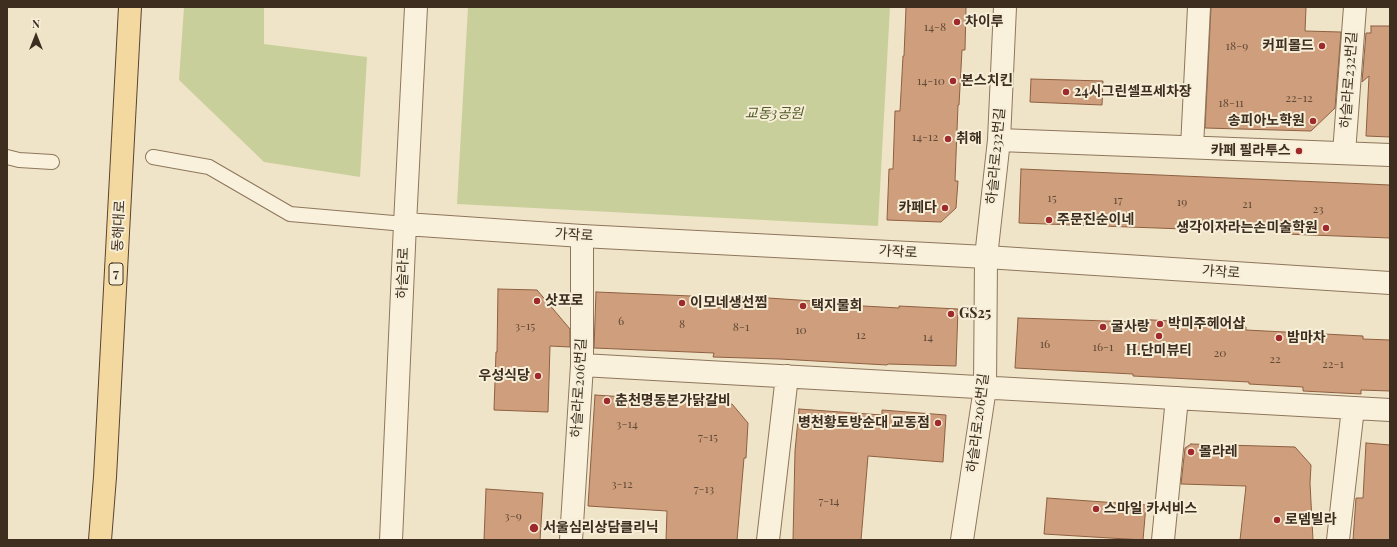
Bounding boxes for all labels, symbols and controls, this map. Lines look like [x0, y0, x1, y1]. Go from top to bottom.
place label: 차이루 [965, 14, 1004, 30]
north arrow [16, 16, 56, 56]
text: N [32, 16, 40, 31]
marker: 차이루 [952, 17, 962, 27]
house number: 14-8 [924, 20, 946, 34]
street label: 하슬라로232번길 [1337, 31, 1361, 129]
place label: 커피볼드 [1262, 38, 1314, 54]
house number: 18-9 [1226, 39, 1248, 53]
marker: 커피볼드 [1317, 41, 1327, 51]
place label: 본스치킨 [961, 73, 1013, 89]
house number: 14-10 [917, 74, 945, 88]
marker: 본스치킨 [948, 76, 958, 86]
place label: 24시그린셀프세차장 [1074, 84, 1192, 100]
marker: 24시그린셀프세차장 [1061, 87, 1071, 97]
house number: 22-12 [1285, 91, 1313, 105]
house number: 18-11 [1218, 96, 1244, 110]
park label: 교동3공원 [745, 106, 803, 122]
street label: 하슬라로232번길 [983, 107, 1009, 205]
place label: 송피아노학원 [1228, 113, 1305, 129]
marker: 송피아노학원 [1308, 116, 1318, 126]
house number: 14-12 [912, 130, 938, 144]
place label: 취해 [956, 131, 982, 147]
marker: 취해 [943, 134, 953, 144]
place label: 카페 필라투스 [1210, 143, 1291, 159]
marker: 카페 필라투스 [1294, 146, 1304, 156]
house number: 15 [1047, 191, 1057, 205]
house number: 17 [1113, 193, 1123, 207]
house number: 19 [1177, 195, 1187, 209]
house number: 21 [1242, 197, 1252, 211]
street label: 동해대로 [109, 200, 129, 252]
place label: 카페다 [898, 200, 937, 216]
house number: 23 [1312, 202, 1324, 216]
marker: 카페다 [940, 203, 950, 213]
place label: 주문진순이네 [1057, 212, 1134, 228]
marker: 주문진순이네 [1044, 215, 1054, 225]
place label: 생각이자라는손미술학원 [1176, 220, 1318, 236]
marker: 생각이자라는손미술학원 [1321, 223, 1331, 233]
street label: 가작로 [554, 226, 594, 244]
street label: 가작로 [878, 243, 918, 261]
street label: 하슬라로 [394, 247, 412, 299]
street label: 가작로 [1201, 262, 1241, 282]
road number: 7 [109, 263, 123, 285]
place label: 삿포로 [545, 293, 584, 309]
place label: 이모네생선찜 [690, 295, 767, 311]
marker: 삿포로 [532, 296, 542, 306]
marker: 이모네생선찜 [677, 298, 687, 308]
place label: 택지물회 [811, 298, 863, 314]
marker: 택지물회 [798, 301, 808, 311]
place label: GS25 [959, 306, 991, 322]
marker: GS25 [946, 309, 956, 319]
house number: 6 [618, 314, 624, 328]
place label: 박미주헤어샵 [1168, 316, 1245, 332]
house number: 8 [679, 317, 685, 331]
house number: 3-15 [515, 319, 535, 333]
place label: 굴사랑 [1111, 319, 1150, 335]
marker: 박미주헤어샵 [1155, 319, 1165, 329]
house number: 8-1 [733, 320, 749, 334]
marker: 굴사랑 [1098, 322, 1108, 332]
house number: 10 [795, 323, 807, 337]
house number: 12 [856, 328, 866, 342]
house number: 14 [923, 330, 933, 344]
place label: 밤마차 [1287, 330, 1326, 346]
marker: H.단미뷰티 [1154, 331, 1164, 341]
marker: 밤마차 [1274, 333, 1284, 343]
house number: 16 [1040, 337, 1050, 351]
street label: 하슬라로206번길 [568, 338, 590, 438]
house number: 16-1 [1092, 340, 1114, 354]
place label: H.단미뷰티 [1126, 343, 1192, 359]
house number: 20 [1214, 346, 1226, 360]
house number: 22 [1269, 352, 1281, 366]
house number: 22-1 [1322, 357, 1344, 371]
place label: 우성식당 [478, 368, 530, 384]
marker: 우성식당 [533, 371, 543, 381]
street label: 하슬라로206번길 [964, 373, 992, 473]
place label: 춘천명동본가닭갈비 [615, 393, 731, 409]
marker: 춘천명동본가닭갈비 [602, 396, 612, 406]
place label: 병천황토방순대 교동점 [798, 415, 930, 431]
house number: 3-14 [616, 417, 638, 431]
marker: 병천황토방순대 교동점 [933, 418, 943, 428]
house number: 7-15 [698, 430, 718, 444]
place label: 볼라레 [1199, 444, 1238, 460]
marker: 볼라레 [1186, 447, 1196, 457]
house number: 3-12 [611, 477, 633, 491]
house number: 7-13 [694, 482, 714, 496]
house number: 7-14 [818, 494, 840, 508]
place label: 스마일 카서비스 [1104, 501, 1197, 517]
marker: 스마일 카서비스 [1091, 504, 1101, 514]
house number: 3-9 [504, 509, 522, 523]
place label: 로뎀빌라 [1285, 512, 1337, 528]
marker: 로뎀빌라 [1272, 515, 1282, 525]
place label: 서울심리상담클리닉 [543, 520, 659, 536]
marker: 서울심리상담클리닉 [528, 522, 540, 534]

